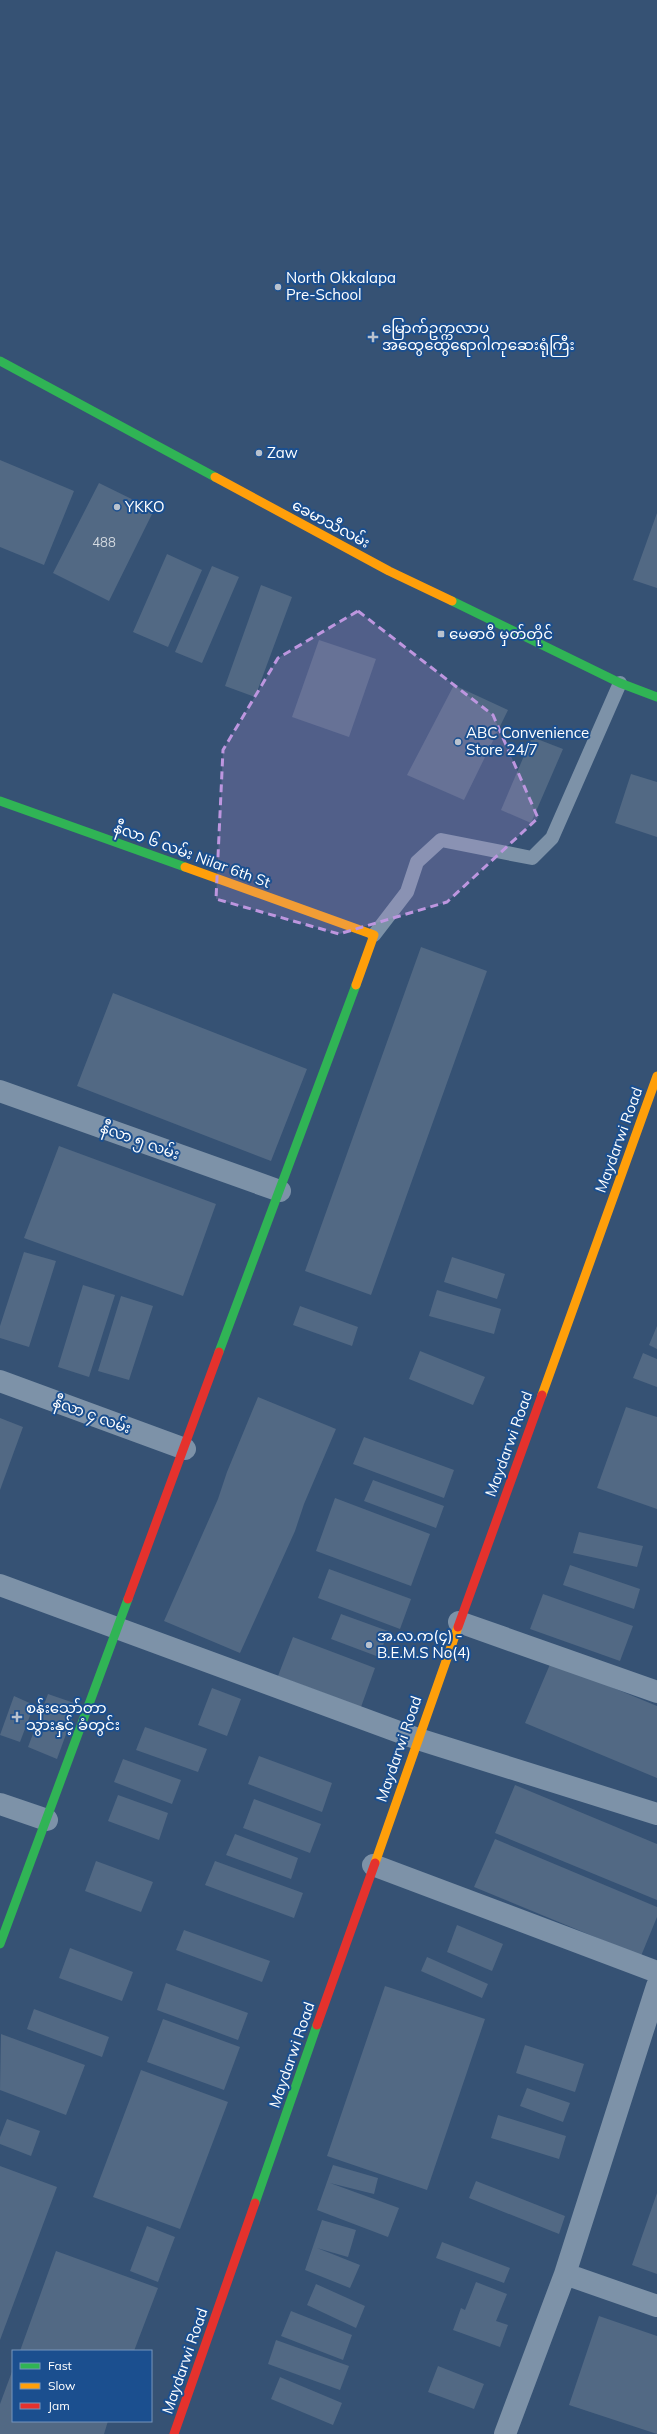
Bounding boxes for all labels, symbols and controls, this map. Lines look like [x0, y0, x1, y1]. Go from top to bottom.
place label: North Okkalapa Pre-School [286, 268, 396, 304]
marker: North Okkalapa Pre-School [273, 282, 283, 292]
place label: မြောက်ဥက္ကလာပ အထွေထွေရောဂါကုဆေးရုံကြီး [382, 318, 575, 357]
marker: မြောက်ဥက္ကလာပ အထွေထွေရောဂါကုဆေးရုံကြီး [367, 331, 379, 343]
place label: Zaw [267, 443, 298, 462]
marker: Zaw [254, 448, 264, 458]
street label: ခေမာသီလမ်း [289, 495, 373, 552]
place label: YKKO [124, 497, 164, 516]
marker: YKKO [112, 502, 122, 512]
house number: 488 [92, 534, 116, 550]
place label: မေဓာဝီ မှတ်တိုင် [449, 624, 553, 646]
marker: မေဓာဝီ မှတ်တိုင် [436, 629, 446, 639]
place label: ABC Convenience Store 24/7 [466, 723, 589, 759]
marker: ABC Convenience Store 24/7 [453, 737, 463, 747]
street label: နီလာ ၆ လမ်း Nilar 6th St [110, 817, 273, 895]
street label: Maydarwi Road [591, 1085, 646, 1195]
street label: နီလာ ၅ လမ်း [97, 1118, 182, 1166]
street label: Maydarwi Road [481, 1389, 536, 1499]
street label: နီလာ ၄ လမ်း [50, 1392, 134, 1440]
place label: အ.လ.က(၄) - B.E.M.S No(4) [377, 1626, 471, 1662]
marker: အ.လ.က(၄) - B.E.M.S No(4) [364, 1640, 374, 1650]
street label: Maydarwi Road [372, 1693, 426, 1804]
place label: စန်းသော်တာ သွားနှင့် ခံတွင်း [26, 1698, 120, 1737]
marker: စန်းသော်တာ သွားနှင့် ခံတွင်း [11, 1711, 23, 1723]
street label: Maydarwi Road [265, 1999, 319, 2110]
street label: Maydarwi Road [158, 2305, 212, 2416]
legend [12, 2350, 152, 2422]
text: Fast [48, 2358, 72, 2373]
text: Slow [48, 2378, 76, 2393]
text: Jam [48, 2398, 70, 2413]

